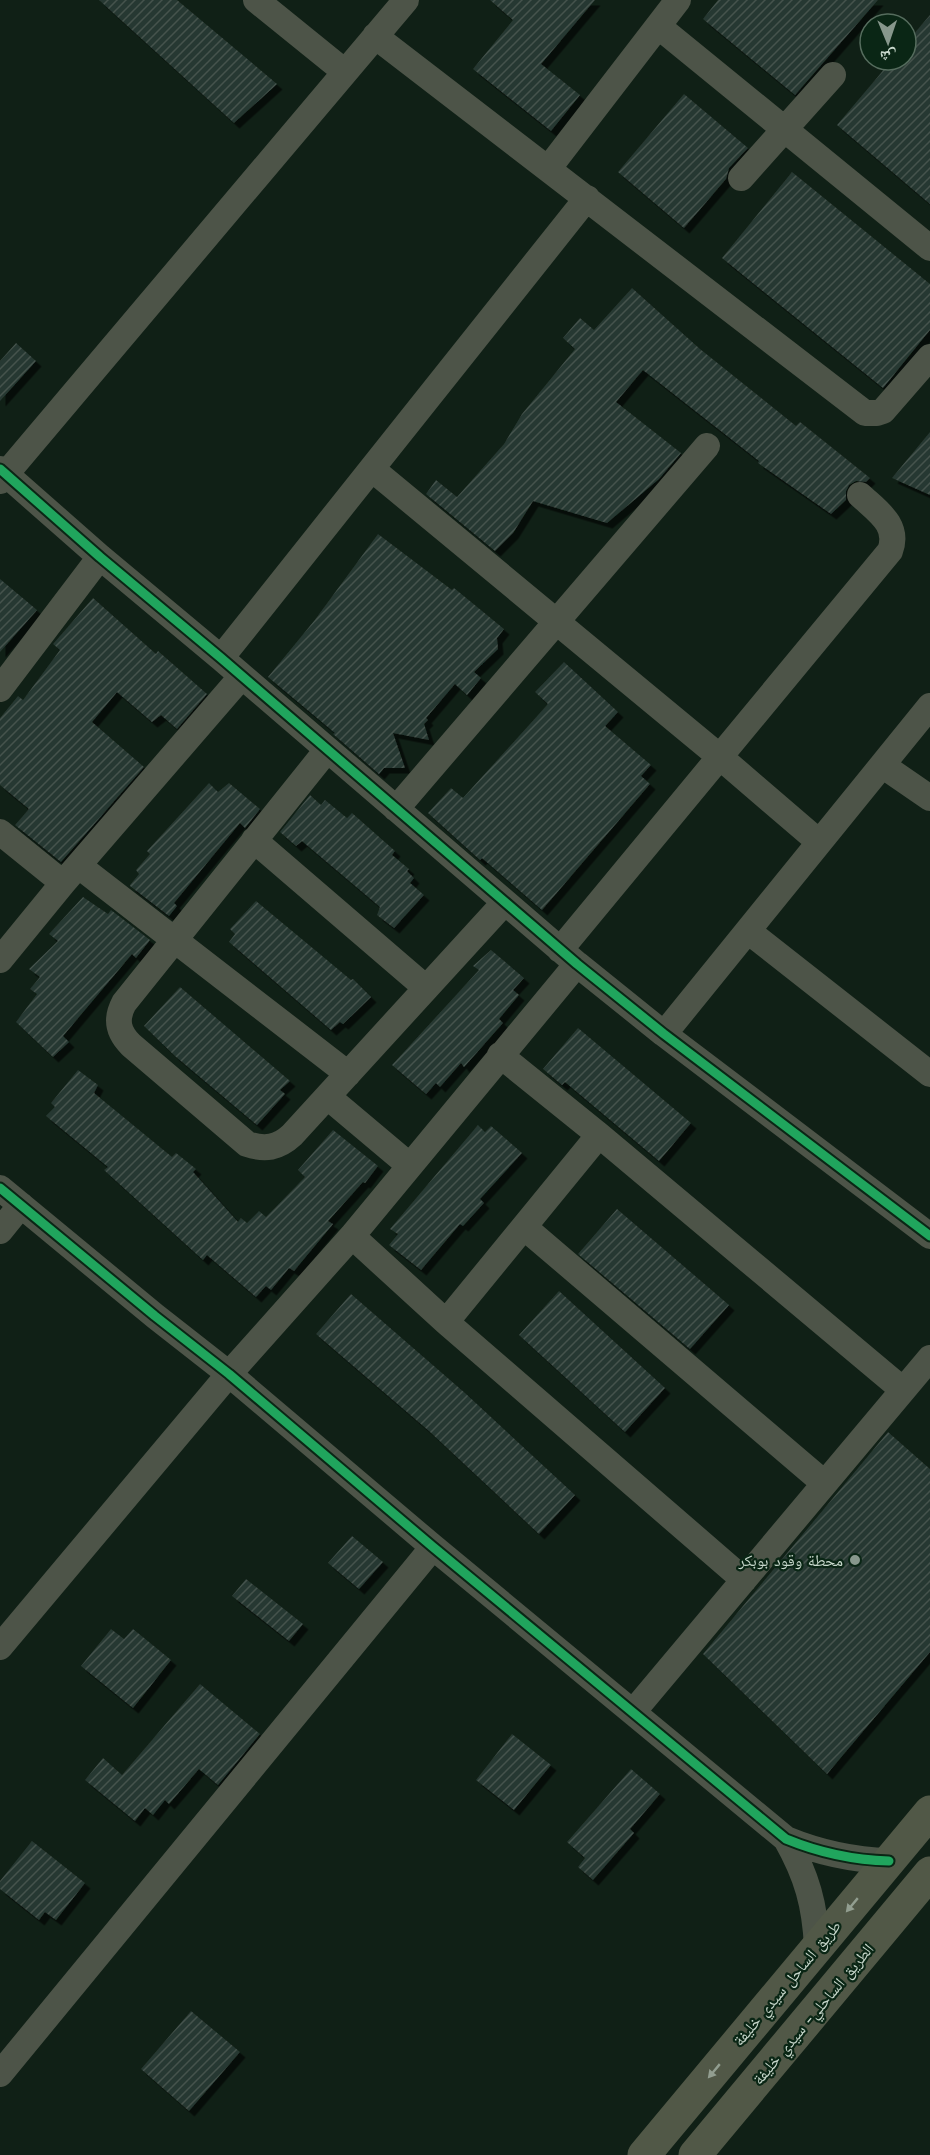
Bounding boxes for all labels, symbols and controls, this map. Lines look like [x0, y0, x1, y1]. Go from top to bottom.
north arrow [858, 12, 918, 72]
text: ش [880, 47, 897, 66]
place label: محطة وقود بوبكر [737, 1551, 843, 1570]
marker: محطة وقود بوبكر [848, 1553, 862, 1567]
one-way arrow [846, 1897, 859, 1913]
street label: طريق الساحل سيدي خليفة [729, 1916, 847, 2051]
street label: الطريق الساحلي- سيدي خليفة [749, 1940, 880, 2090]
one-way arrow [708, 2063, 721, 2078]

